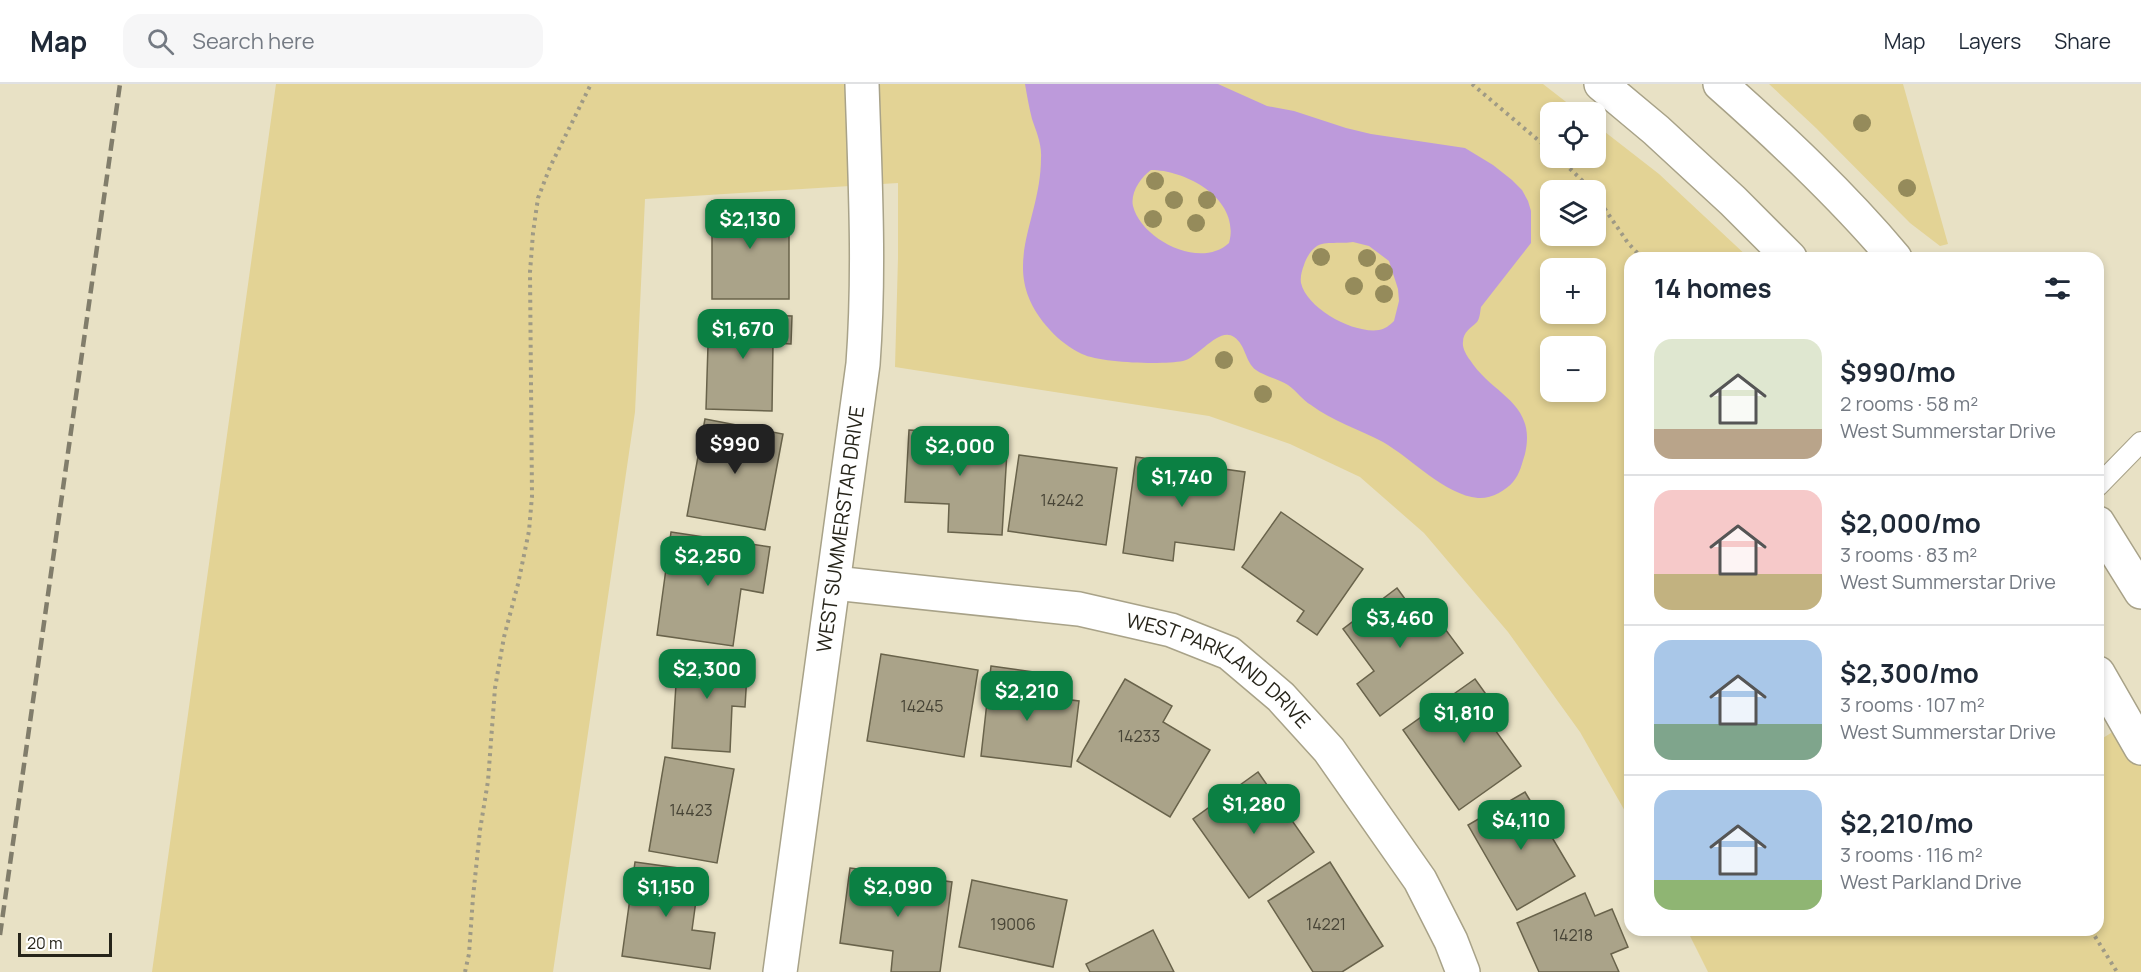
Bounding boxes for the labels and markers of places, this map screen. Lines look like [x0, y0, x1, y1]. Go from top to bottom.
pin: $2,130 [701, 199, 799, 250]
pin: $1,670 [694, 309, 792, 360]
pin: $990 [699, 424, 771, 475]
pin: $2,000 [911, 426, 1009, 477]
pin: $1,740 [1133, 457, 1231, 508]
pin: $2,250 [659, 536, 757, 587]
pin: $3,460 [1351, 598, 1449, 649]
pin: $2,300 [658, 649, 756, 700]
pin: $2,210 [978, 671, 1076, 722]
pin: $1,810 [1415, 693, 1513, 744]
pin: $1,280 [1205, 784, 1303, 835]
pin: $4,110 [1472, 800, 1570, 851]
pin: $1,150 [617, 867, 715, 918]
pin: $2,090 [849, 867, 947, 918]

